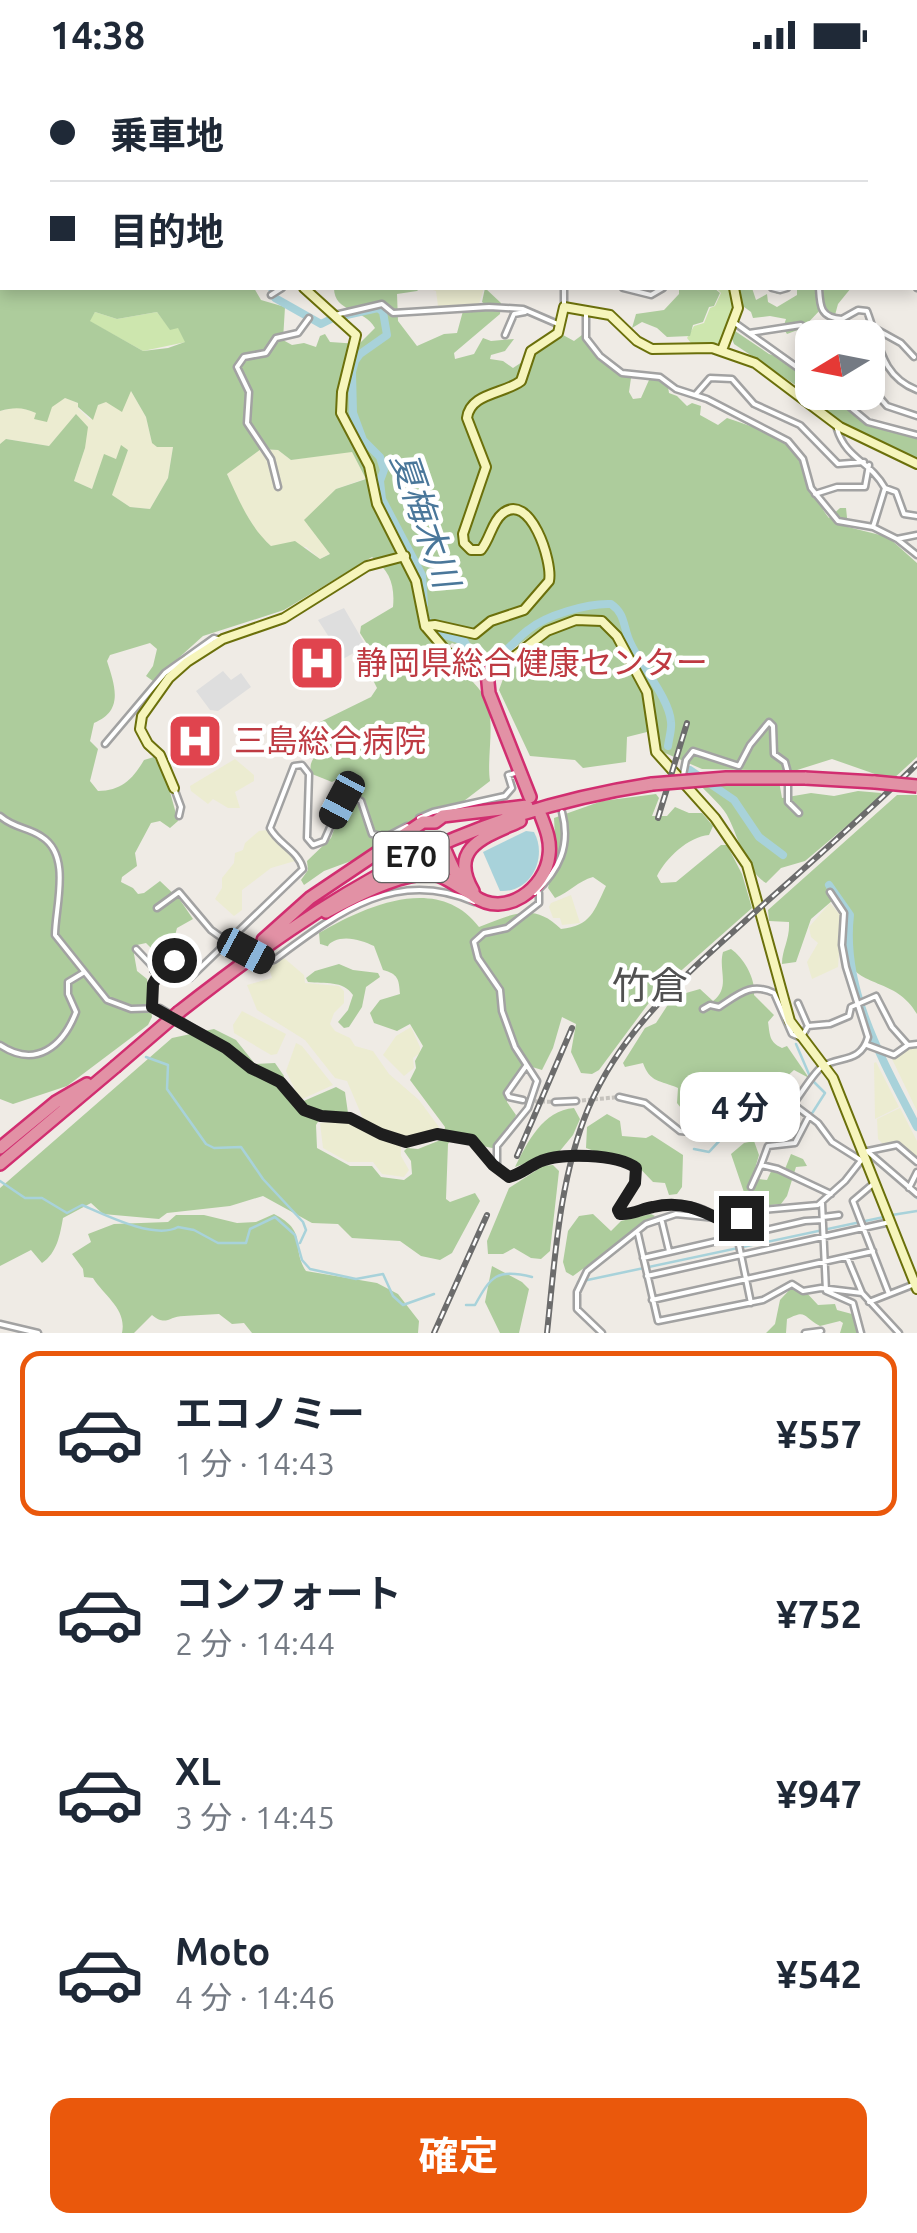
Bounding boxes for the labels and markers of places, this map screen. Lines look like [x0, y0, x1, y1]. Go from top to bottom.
hospital icon: 静岡県総合健康センター [287, 633, 347, 693]
place label: 静岡県総合健康センター [356, 644, 708, 680]
hospital icon: 三島総合病院 [165, 711, 225, 771]
place label: 三島総合病院 [234, 722, 426, 758]

